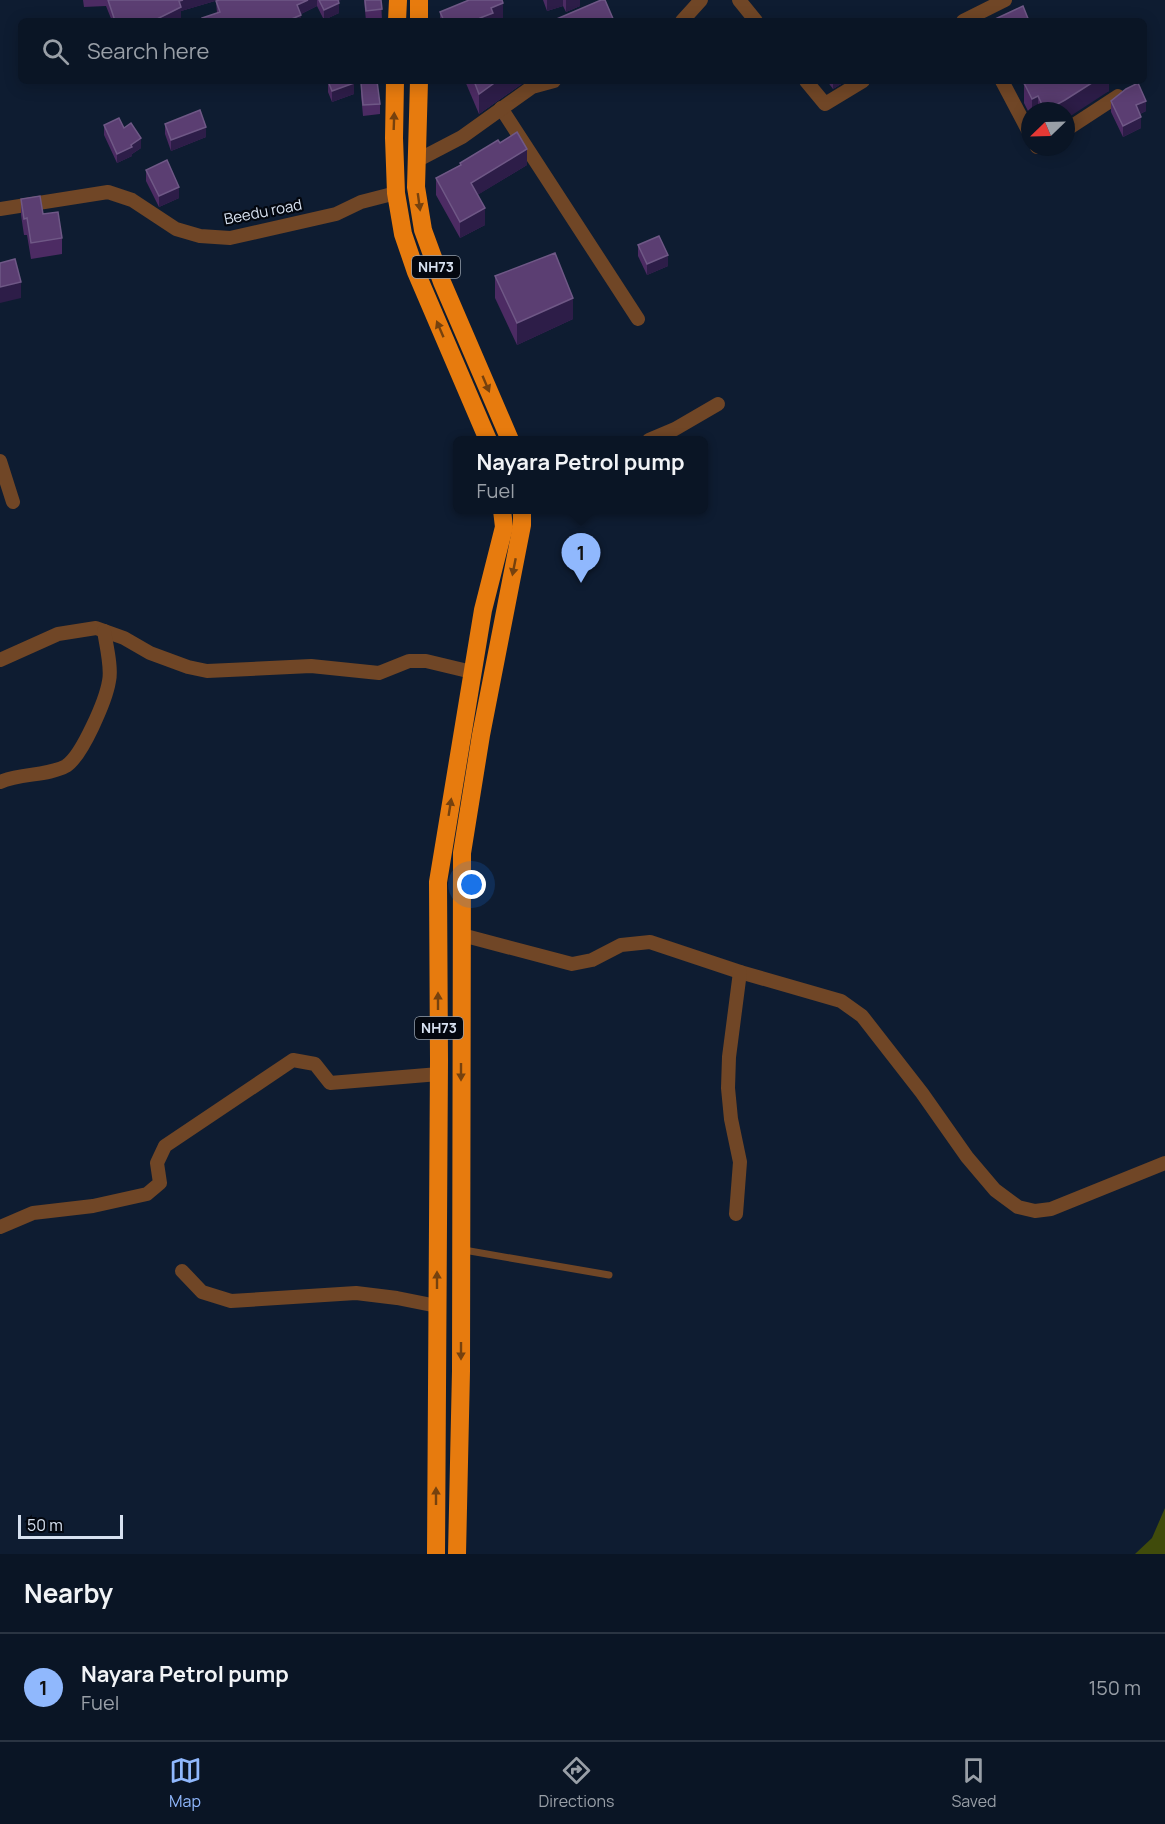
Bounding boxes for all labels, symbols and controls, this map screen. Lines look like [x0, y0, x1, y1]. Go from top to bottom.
search box [18, 18, 1147, 84]
icon: search [39, 35, 72, 68]
text: Search here [87, 36, 209, 66]
north arrow [1021, 102, 1075, 156]
one-way arrow [389, 111, 399, 130]
one-way arrow [414, 193, 423, 212]
street label: Beedu road [222, 194, 304, 229]
road number: NH73 [412, 256, 460, 278]
one-way arrow [435, 319, 445, 337]
one-way arrow [481, 376, 491, 394]
popup [453, 436, 708, 514]
text: Nayara Petrol pump [477, 447, 684, 477]
text: Fuel [477, 477, 515, 504]
pin: 1 [562, 534, 600, 583]
one-way arrow [509, 558, 518, 577]
one-way arrow [445, 797, 454, 816]
your location [457, 870, 486, 899]
one-way arrow [434, 991, 443, 1010]
road number: NH73 [415, 1017, 463, 1039]
one-way arrow [456, 1063, 466, 1082]
one-way arrow [432, 1270, 442, 1289]
one-way arrow [456, 1342, 466, 1361]
one-way arrow [431, 1486, 441, 1505]
scale bar [18, 1512, 123, 1540]
text: 50 m [27, 1514, 63, 1536]
text: Nearby [24, 1575, 113, 1611]
text: Nayara Petrol pump [81, 1659, 289, 1689]
text: 1 [39, 1674, 48, 1701]
text: 150 m [1088, 1674, 1141, 1701]
text: Fuel [81, 1689, 119, 1716]
tab: Map [169, 1754, 202, 1812]
tab: Directions [539, 1754, 614, 1812]
tab: Saved [951, 1754, 996, 1812]

